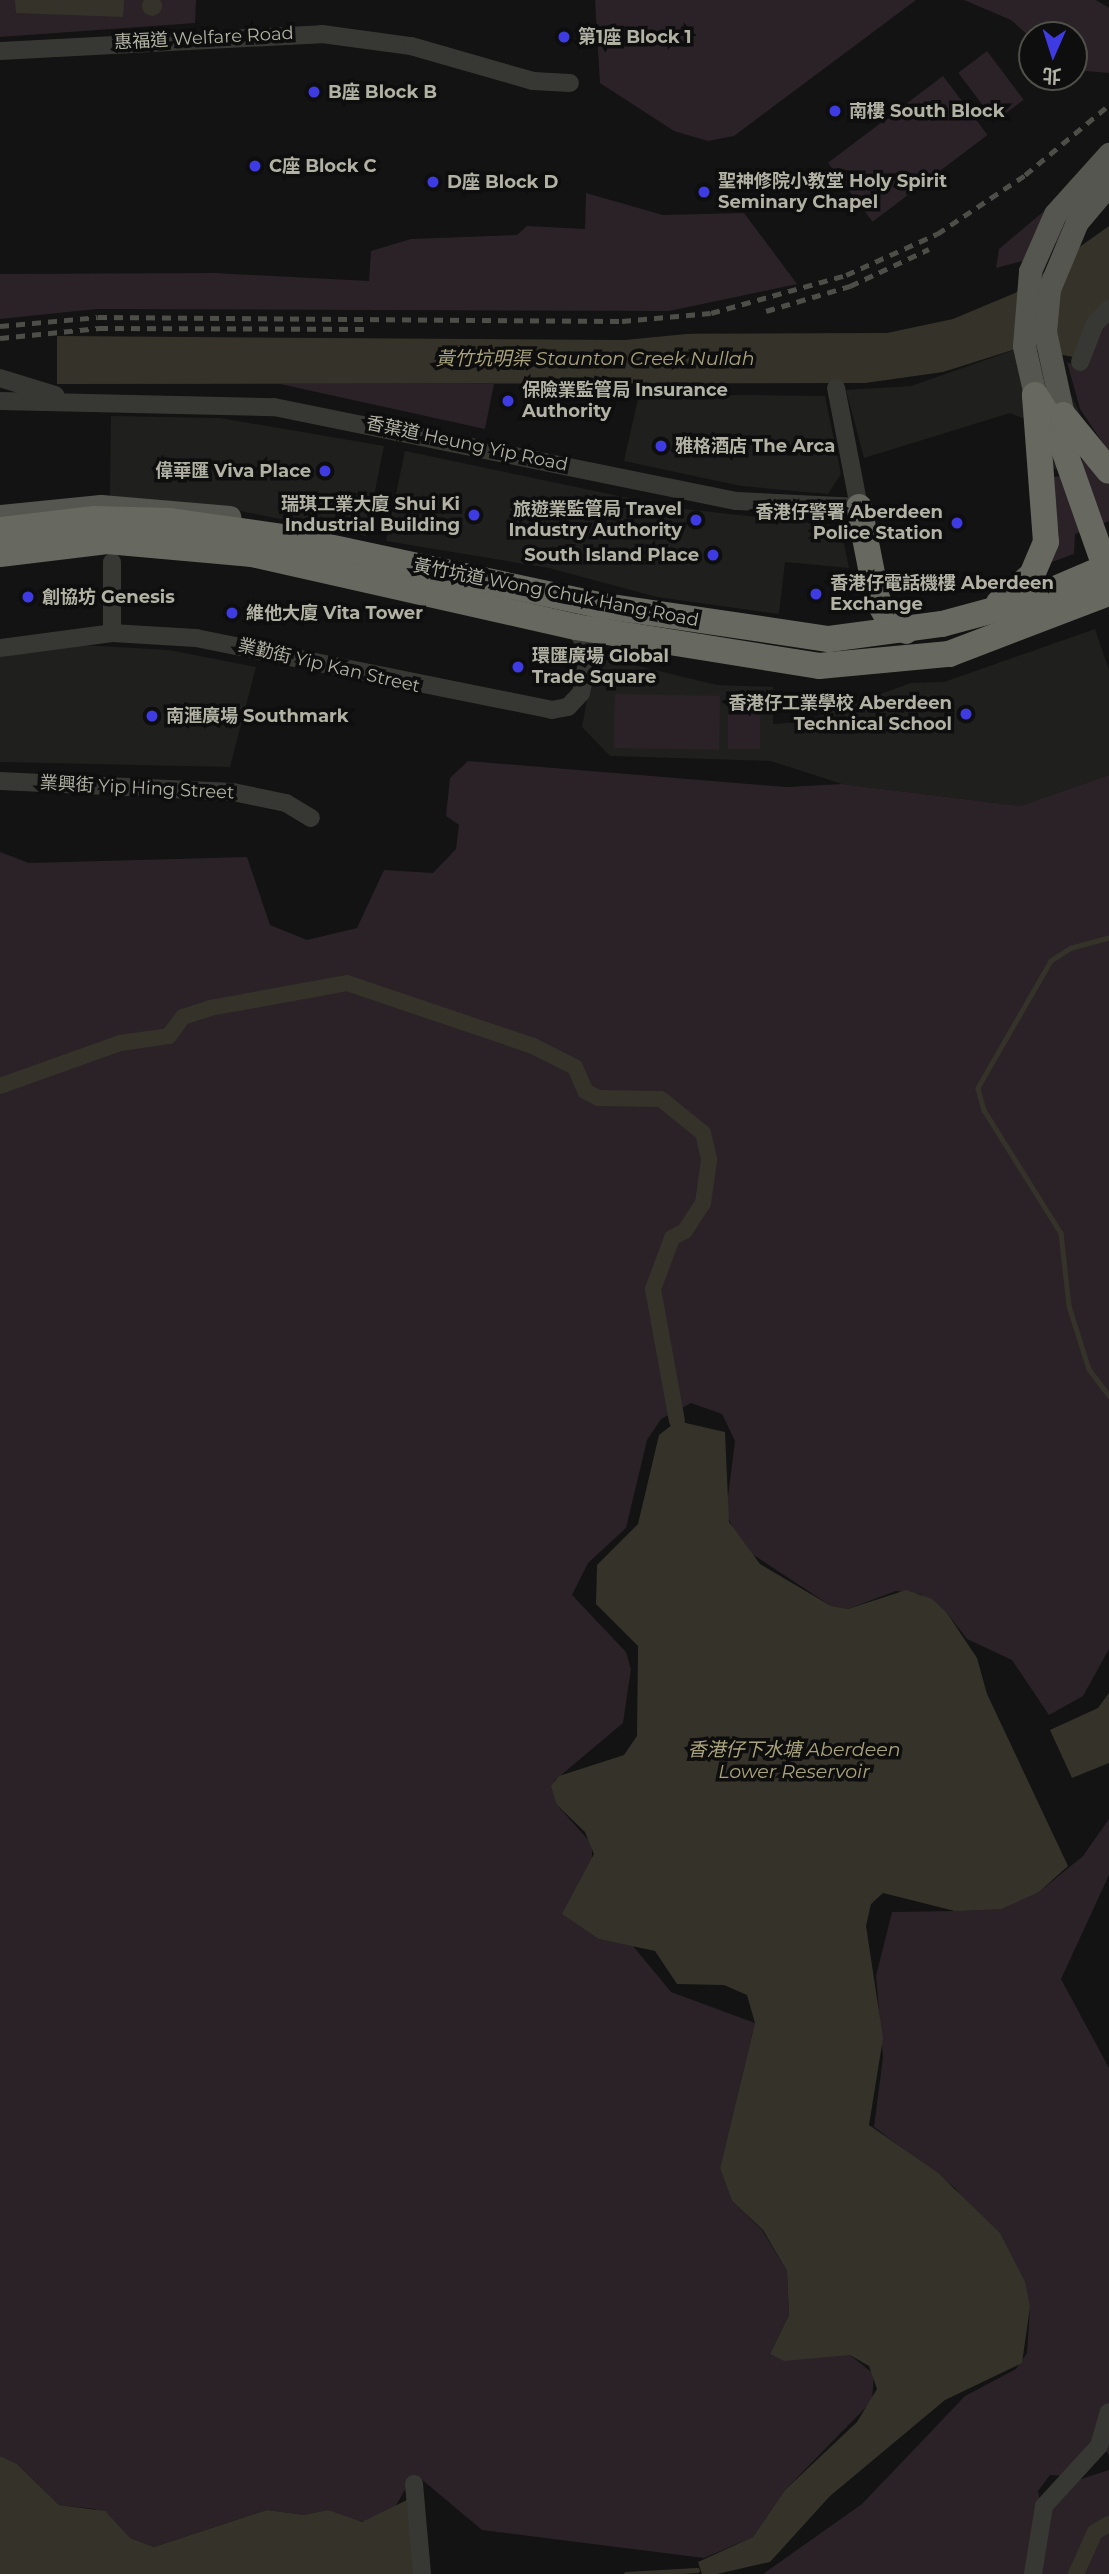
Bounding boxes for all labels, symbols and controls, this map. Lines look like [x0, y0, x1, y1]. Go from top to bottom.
north arrow [1018, 21, 1088, 91]
street label: 惠福道 Welfare Road [114, 23, 294, 53]
place label: 第1座 Block 1 [578, 26, 692, 48]
marker: 第1座 Block 1 [556, 29, 572, 45]
text: 北 [1042, 63, 1062, 87]
place label: B座 Block B [328, 81, 437, 103]
marker: B座 Block B [306, 84, 322, 100]
place label: 南樓 South Block [849, 100, 1004, 122]
marker: 南樓 South Block [827, 103, 843, 119]
place label: C座 Block C [269, 155, 377, 177]
marker: C座 Block C [247, 158, 263, 174]
place label: D座 Block D [447, 171, 558, 193]
place label: 聖神修院小教堂 Holy Spirit Seminary Chapel [718, 171, 947, 214]
marker: D座 Block D [425, 174, 441, 190]
marker: 聖神修院小教堂 Holy Spirit Seminary Chapel [696, 184, 712, 200]
water label: 黃竹坑明渠 Staunton Creek Nullah [435, 348, 755, 370]
place label: 保險業監管局 Insurance Authority [522, 380, 728, 422]
marker: 保險業監管局 Insurance Authority [500, 393, 516, 409]
street label: 香葉道 Heung Yip Road [364, 412, 570, 476]
place label: 雅格酒店 The Arca [675, 435, 835, 457]
marker: 雅格酒店 The Arca [653, 438, 669, 454]
place label: 偉華匯 Viva Place [155, 460, 311, 482]
marker: 偉華匯 Viva Place [317, 463, 333, 479]
place label: 瑞琪工業大廈 Shui Ki Industrial Building [281, 494, 460, 536]
place label: 旅遊業監管局 Travel Industry Authority [508, 499, 682, 542]
place label: 香港仔警署 Aberdeen Police Station [755, 502, 943, 544]
marker: 瑞琪工業大廈 Shui Ki Industrial Building [466, 507, 482, 523]
marker: 旅遊業監管局 Travel Industry Authority [688, 512, 704, 528]
marker: 香港仔警署 Aberdeen Police Station [949, 515, 965, 531]
place label: South Island Place [524, 544, 699, 566]
marker: South Island Place [705, 547, 721, 563]
street label: 黃竹坑道 Wong Chuk Hang Road [411, 555, 701, 631]
place label: 香港仔電話機樓 Aberdeen Exchange [830, 573, 1054, 616]
place label: 創協坊 Genesis [42, 586, 175, 608]
marker: 香港仔電話機樓 Aberdeen Exchange [808, 586, 824, 602]
marker: 創協坊 Genesis [20, 589, 36, 605]
place label: 維他大廈 Vita Tower [246, 602, 423, 624]
marker: 維他大廈 Vita Tower [224, 605, 240, 621]
street label: 業勤街 Yip Kan Street [236, 635, 422, 697]
place label: 環匯廣場 Global Trade Square [532, 646, 669, 688]
marker: 環匯廣場 Global Trade Square [510, 659, 526, 675]
place label: 香港仔工業學校 Aberdeen Technical School [728, 693, 952, 736]
place label: 南滙廣場 Southmark [166, 705, 348, 727]
marker: 香港仔工業學校 Aberdeen Technical School [958, 706, 974, 722]
marker: 南滙廣場 Southmark [144, 708, 160, 724]
street label: 業興街 Yip Hing Street [39, 772, 235, 804]
water label: 香港仔下水塘 Aberdeen Lower Reservoir [687, 1739, 901, 1783]

